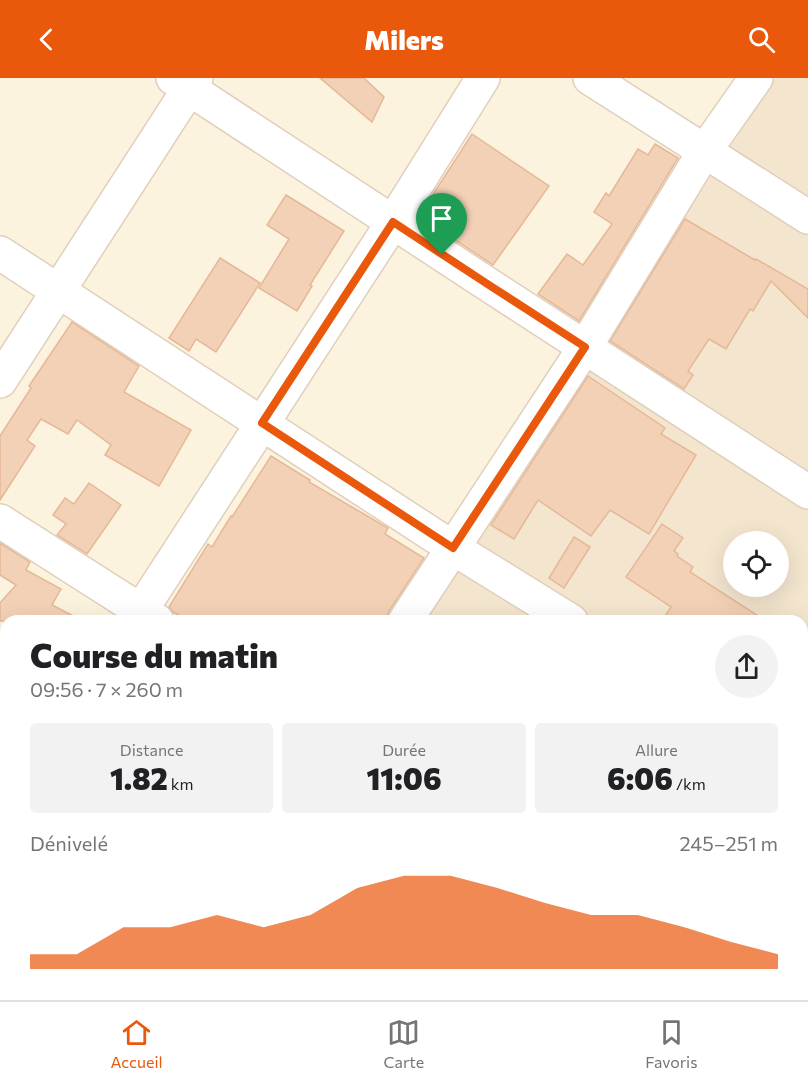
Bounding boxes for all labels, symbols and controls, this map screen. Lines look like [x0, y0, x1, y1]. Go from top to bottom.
icon: back [30, 23, 63, 56]
text: Milers [364, 23, 444, 56]
icon: search [745, 23, 778, 56]
pin [416, 193, 467, 255]
icon: arrive [425, 202, 458, 235]
map controls [723, 531, 789, 597]
button: locate [723, 531, 789, 597]
text: Course du matin [30, 634, 278, 675]
button: share [715, 635, 778, 698]
text: 09:56 · 7 × 260 m [30, 677, 183, 701]
text: Distance [120, 740, 183, 759]
text: Durée [382, 740, 426, 759]
text: Allure [635, 740, 678, 759]
text: 1.82 [110, 759, 168, 796]
text: 11:06 [366, 759, 442, 796]
text: 6:06 [607, 759, 673, 796]
text: km [168, 774, 193, 793]
text: /km [673, 774, 706, 793]
text: Dénivelé [30, 831, 108, 855]
text: 245–251 m [680, 831, 778, 855]
tab: Accueil [111, 1016, 163, 1071]
tab: Carte [384, 1016, 424, 1071]
tab: Favoris [645, 1016, 697, 1071]

